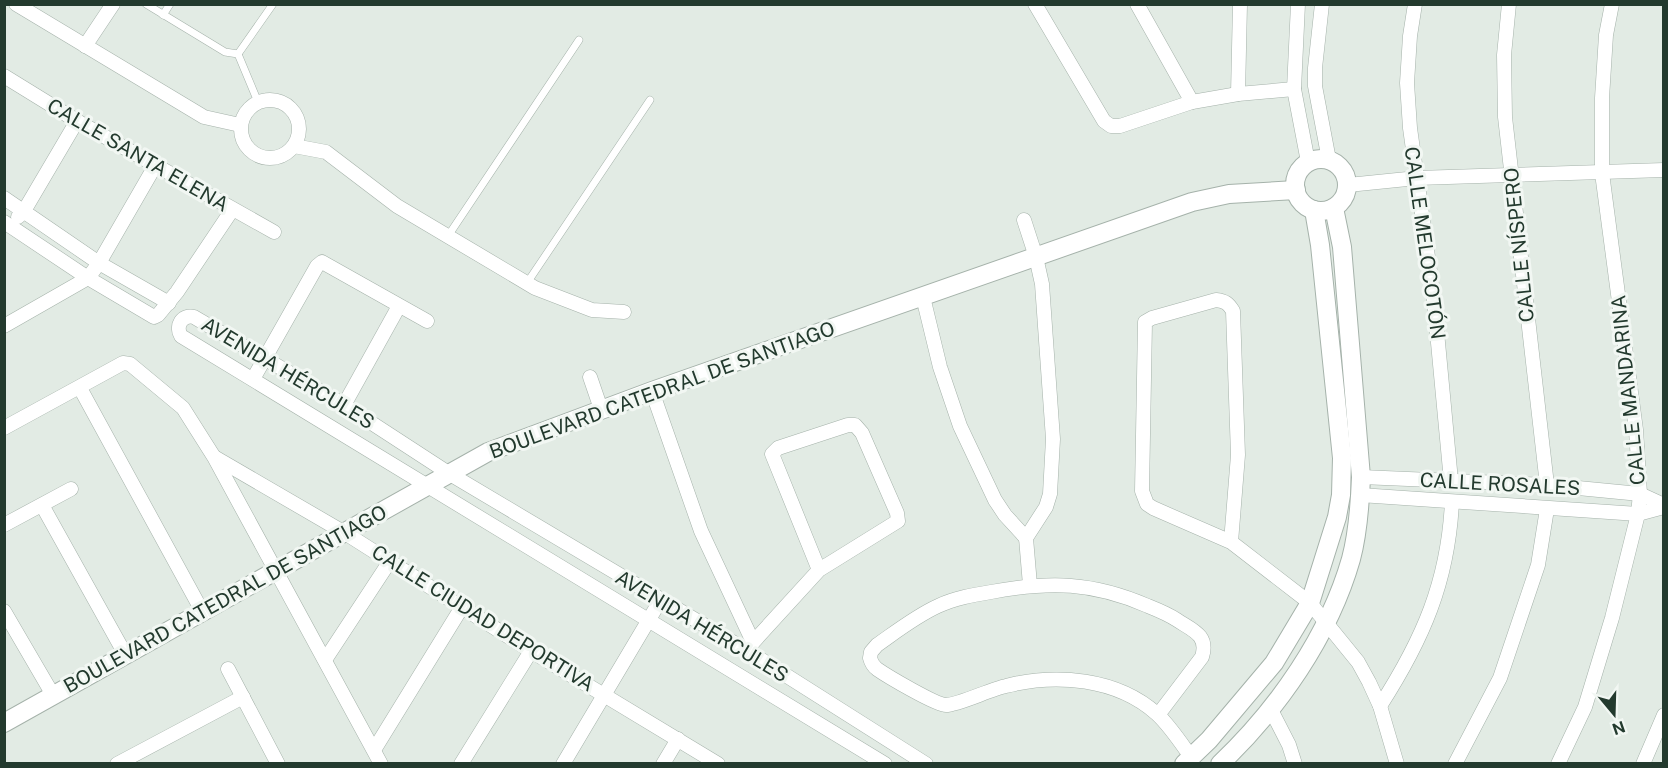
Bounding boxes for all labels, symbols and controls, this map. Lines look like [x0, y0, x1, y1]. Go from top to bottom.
street label: CALLE SANTA ELENA [43, 93, 233, 217]
street label: CALLE MELOCOTÓN [1400, 145, 1451, 341]
street label: CALLE NÍSPERO [1498, 166, 1539, 324]
street label: CALLE MANDARINA [1606, 294, 1650, 486]
street label: AVENIDA HÉRCULES [197, 311, 379, 434]
street label: BOULEVARD CATEDRAL DE SANTIAGO [486, 316, 838, 464]
street label: CALLE ROSALES [1419, 468, 1581, 500]
street label: BOULEVARD CATEDRAL DE SANTIAGO [59, 500, 391, 698]
street label: CALLE CIUDAD DEPORTIVA [367, 540, 599, 696]
street label: AVENIDA HÉRCULES [611, 564, 793, 687]
north arrow [1584, 684, 1644, 744]
text: N [1610, 717, 1628, 739]

